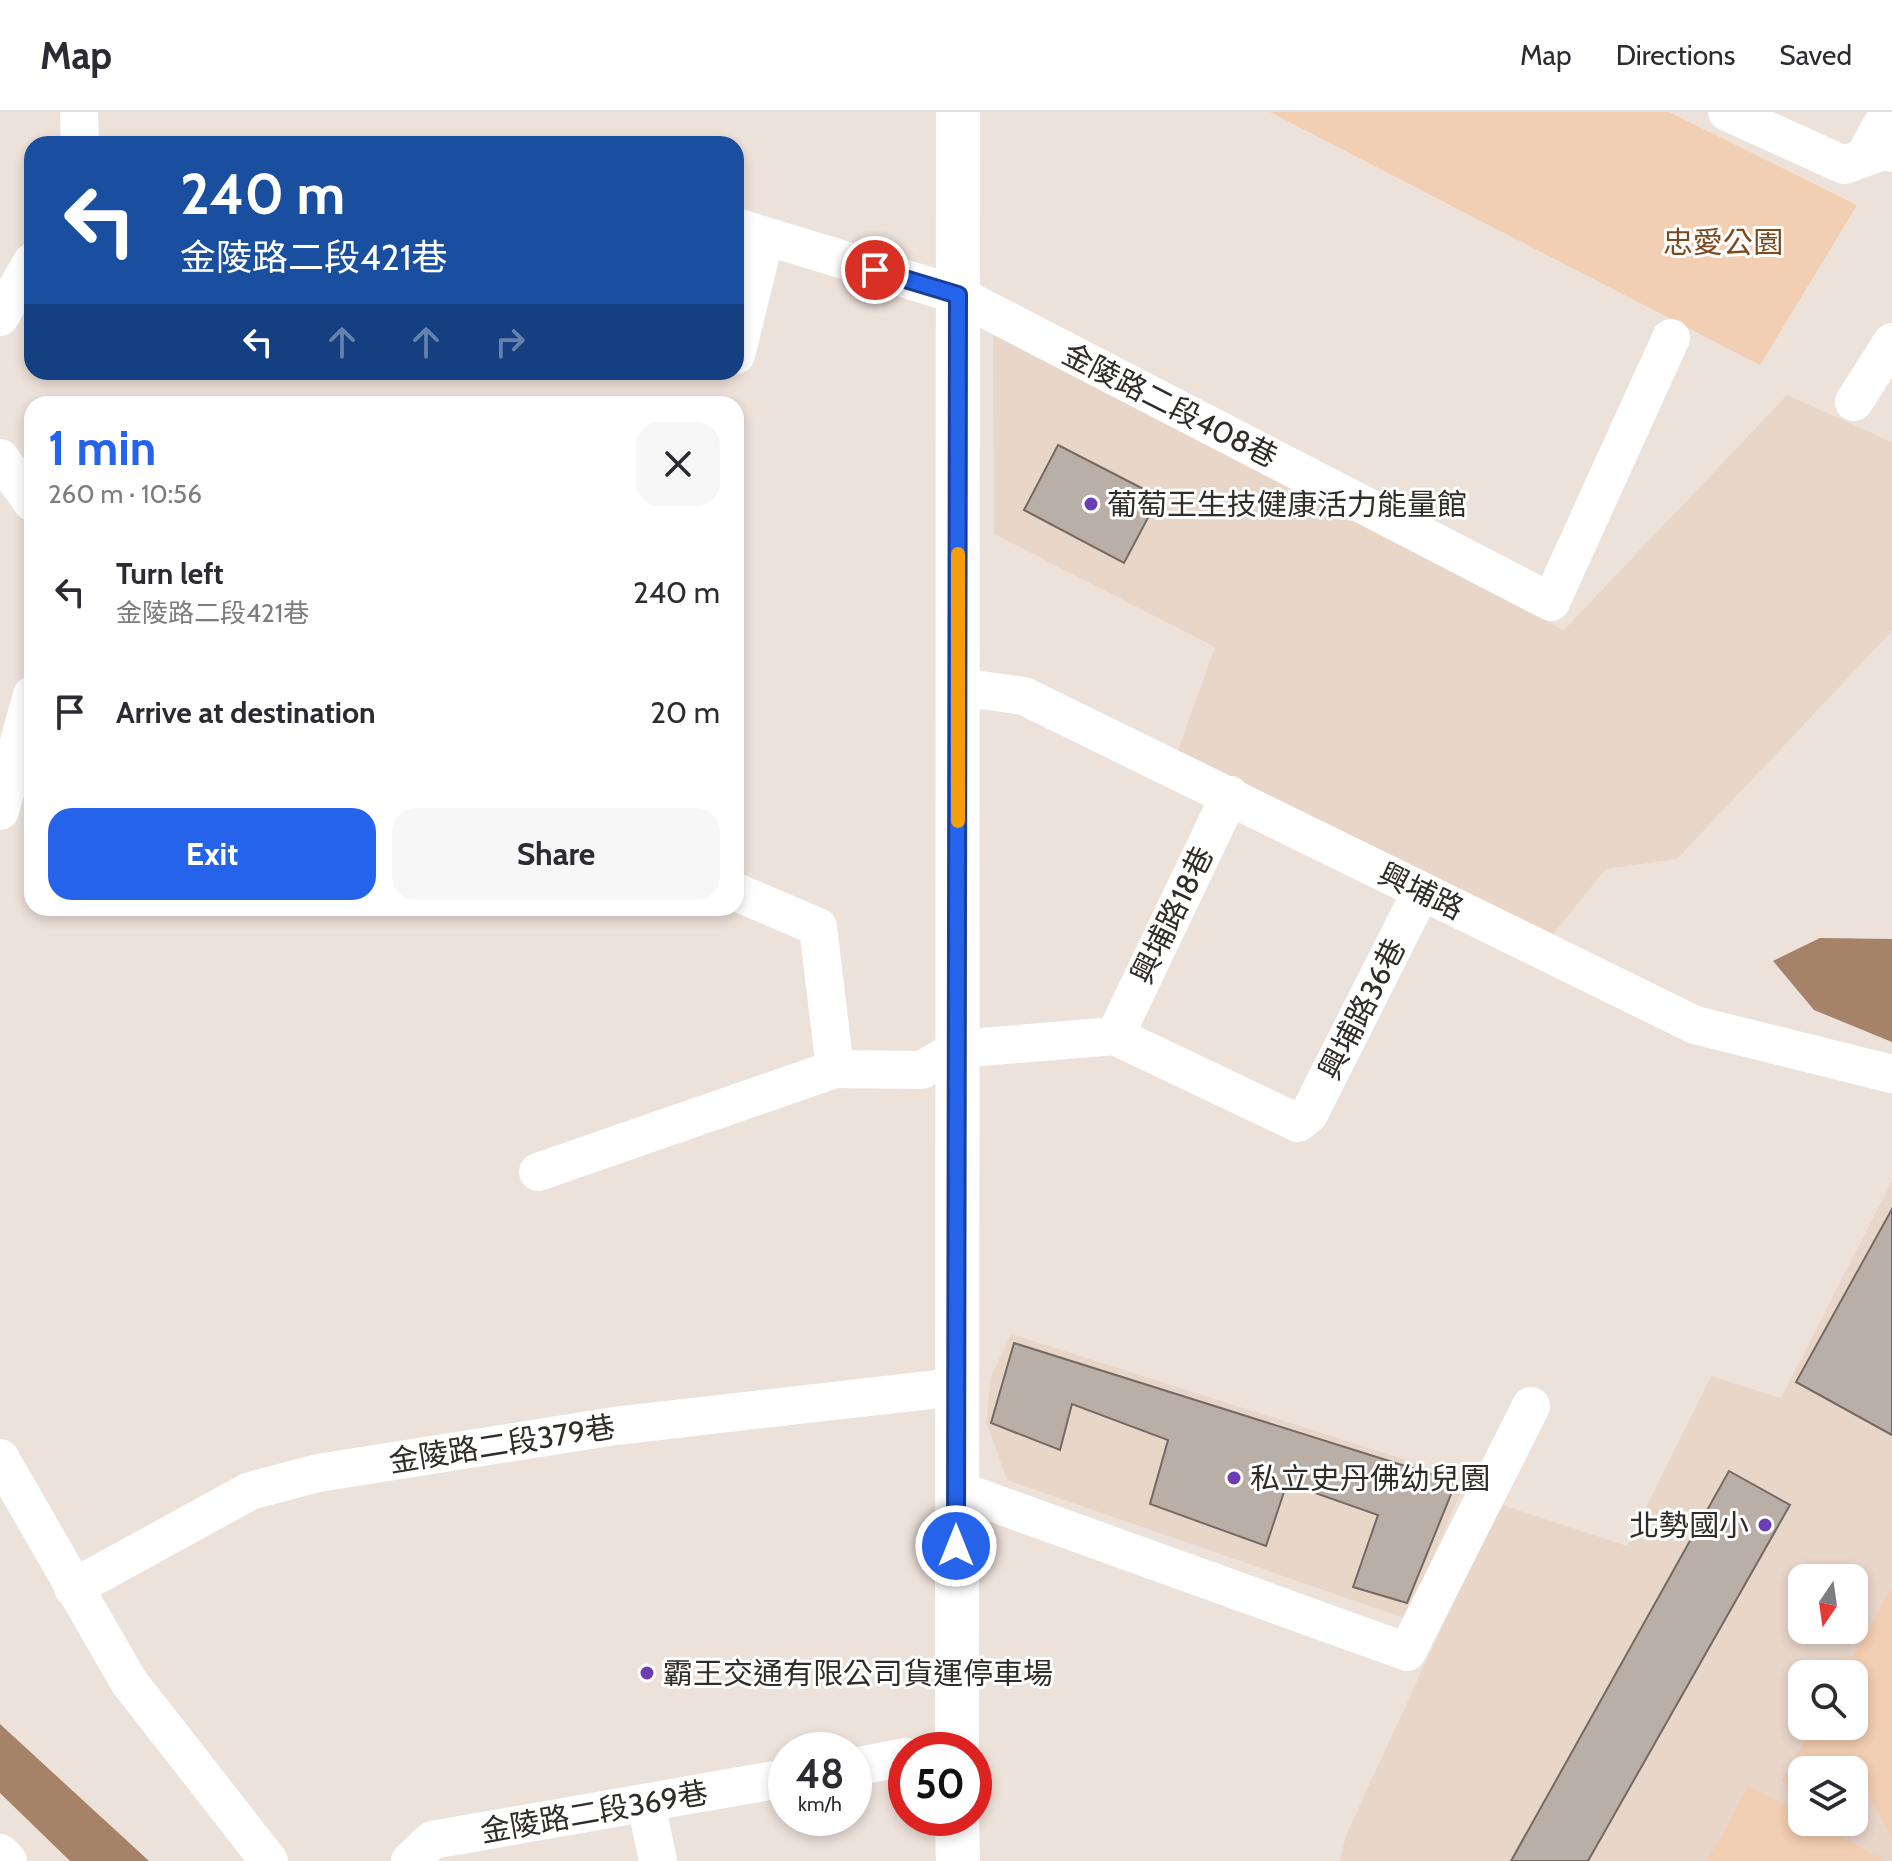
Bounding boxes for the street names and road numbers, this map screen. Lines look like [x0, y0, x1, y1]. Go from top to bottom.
street label: 金陵路二段408巷 [1056, 335, 1284, 475]
street label: 興埔路18巷 [1123, 840, 1221, 990]
street label: 興埔路 [1372, 855, 1470, 927]
street label: 興埔路36巷 [1311, 932, 1413, 1086]
street label: 金陵路二段379巷 [386, 1408, 618, 1480]
street label: 金陵路二段369巷 [477, 1774, 711, 1850]

